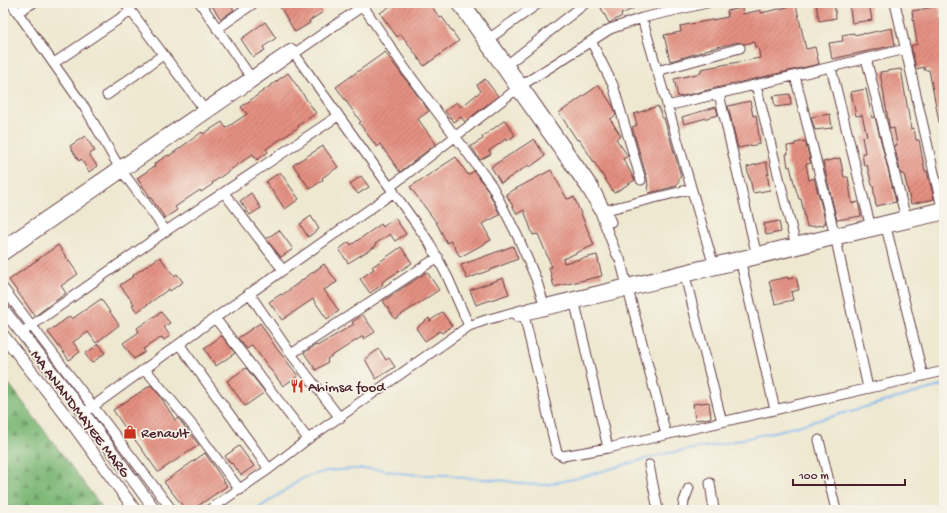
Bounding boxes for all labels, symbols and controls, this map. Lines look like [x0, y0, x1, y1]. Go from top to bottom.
street label: MA ANANDMAYEE MARG [26, 347, 134, 482]
restaurant icon: Ahimsa food [289, 378, 305, 394]
place label: Ahimsa food [308, 379, 386, 397]
shop icon: Renault [122, 424, 138, 440]
place label: Renault [141, 425, 190, 443]
scale bar [793, 461, 905, 487]
text: 100 m [798, 470, 829, 484]

